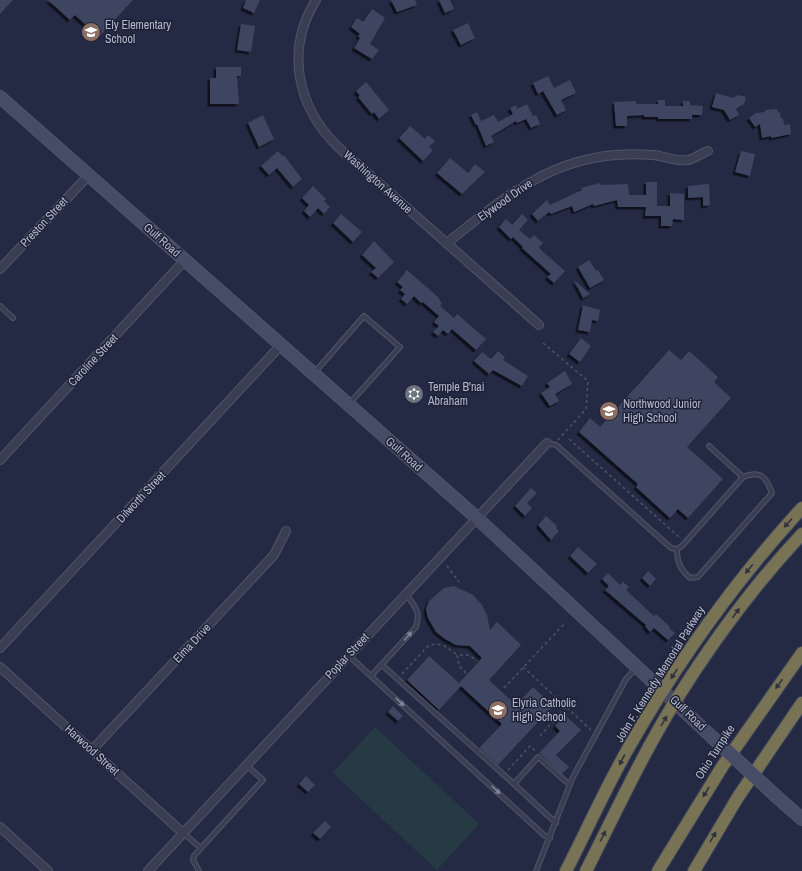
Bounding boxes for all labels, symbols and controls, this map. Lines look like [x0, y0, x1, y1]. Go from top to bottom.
place label: Ely Elementary School [105, 17, 171, 47]
school or university icon: Ely Elementary School [80, 21, 102, 43]
street label: Washington Avenue [340, 147, 416, 217]
street label: Elywood Drive [474, 175, 536, 225]
street label: Preston Street [17, 193, 71, 250]
street label: Gulf Road [140, 219, 184, 261]
street label: Caroline Street [65, 330, 122, 390]
place label: Temple B'nai Abraham [427, 379, 485, 409]
synagogue icon: Temple B'nai Abraham [403, 383, 425, 405]
place label: Northwood Junior High School [623, 396, 701, 426]
school or university icon: Northwood Junior High School [598, 400, 620, 422]
street label: Gulf Road [382, 433, 426, 475]
street label: Dilworth Street [113, 468, 169, 526]
one-way arrow [783, 518, 792, 529]
one-way arrow [745, 563, 754, 574]
street label: John F. Kennedy Memorial Parkway [611, 603, 709, 745]
one-way arrow [732, 608, 740, 619]
street label: Elma Drive [170, 620, 214, 666]
street label: Poplar Street [322, 629, 373, 682]
one-way arrow [404, 631, 413, 641]
one-way arrow [670, 669, 678, 680]
one-way arrow [775, 679, 783, 689]
street label: Gulf Road [667, 692, 709, 734]
place label: Elyria Catholic High School [512, 695, 576, 725]
one-way arrow [395, 698, 405, 707]
school or university icon: Elyria Catholic High School [487, 699, 509, 721]
one-way arrow [660, 715, 667, 727]
street label: Harwood Street [61, 721, 123, 779]
street label: Ohio Turnpike [691, 722, 739, 782]
one-way arrow [619, 754, 626, 766]
one-way arrow [490, 786, 501, 795]
one-way arrow [703, 786, 710, 798]
one-way arrow [600, 830, 606, 842]
one-way arrow [710, 831, 717, 843]

